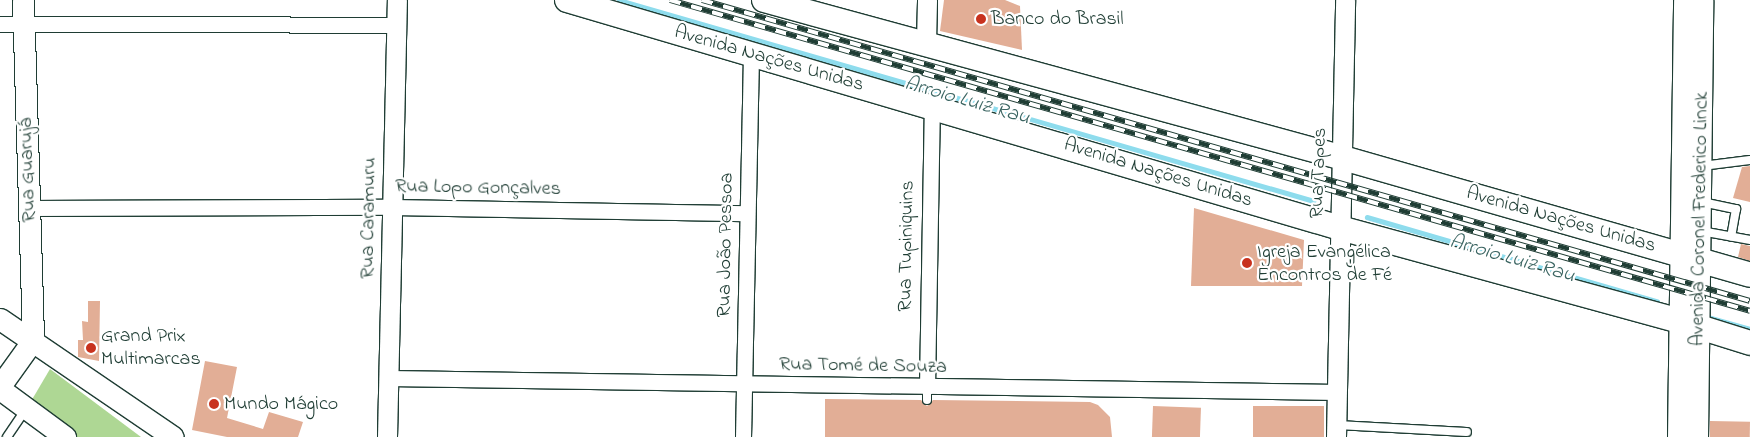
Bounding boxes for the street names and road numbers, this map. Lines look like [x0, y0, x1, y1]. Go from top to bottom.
street label: Avenida Nações Unidas [671, 20, 867, 98]
street label: Avenida Coronel Frederico Linck [1686, 92, 1714, 346]
street label: Rua Guarujá [14, 117, 42, 223]
street label: Rua Tapes [1305, 127, 1333, 219]
street label: Avenida Nações Unidas [1061, 133, 1255, 213]
street label: Rua Caramuru [356, 157, 382, 279]
street label: Rua João Pessoa [713, 172, 739, 318]
street label: Rua Lopo Gonçalves [395, 175, 561, 201]
street label: Rua Tupiniquins [894, 180, 920, 312]
street label: Avenida Nações Unidas [1463, 181, 1659, 259]
street label: Rua Tomé de Souza [779, 353, 947, 379]

